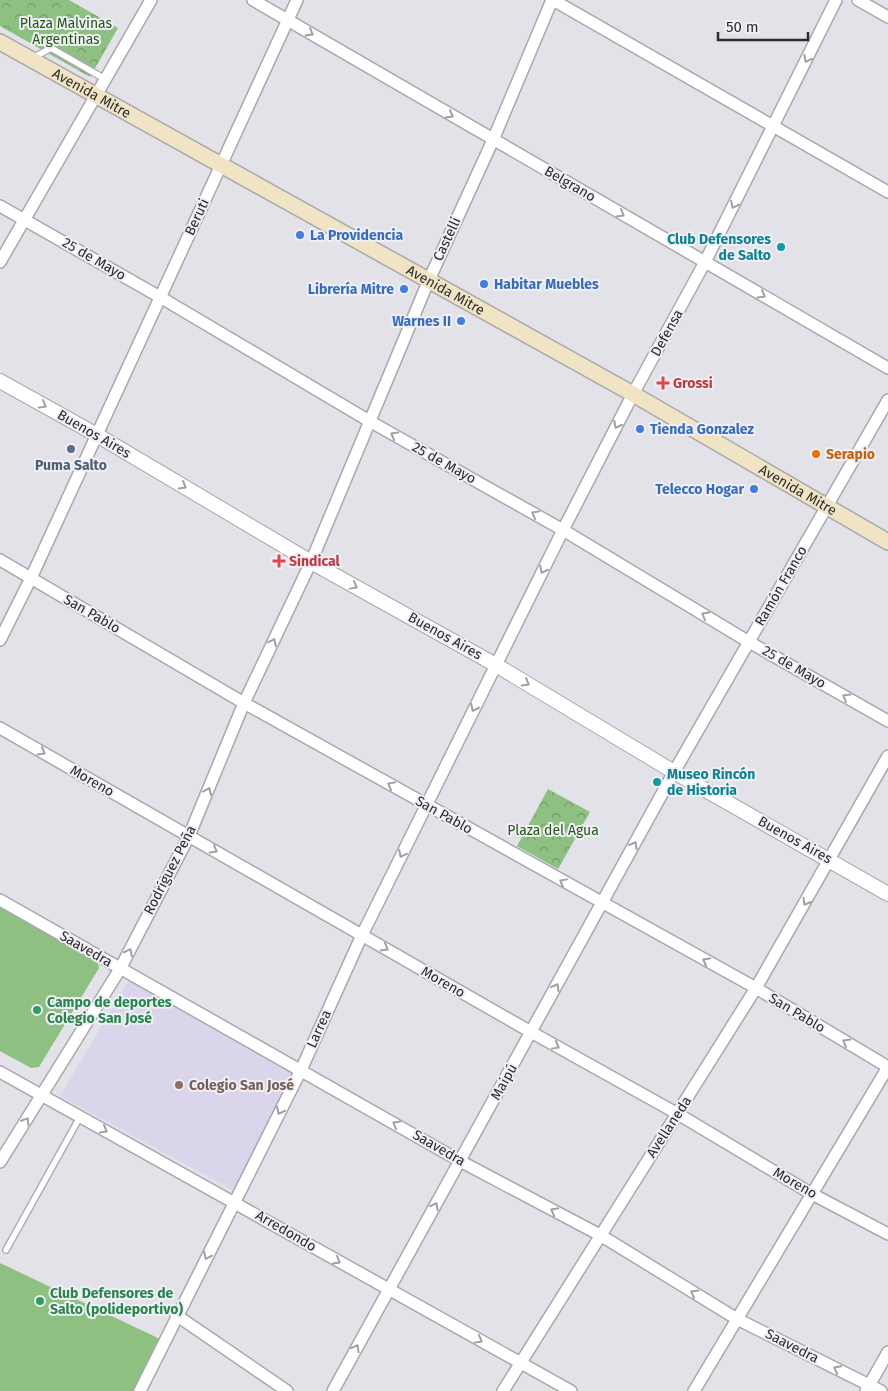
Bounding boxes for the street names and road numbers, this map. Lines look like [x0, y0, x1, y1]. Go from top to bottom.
street label: Avenida Mitre [50, 64, 134, 122]
street label: Belgrano [541, 163, 599, 205]
street label: Beruti [181, 196, 213, 238]
street label: Castelli [430, 214, 464, 264]
street label: 25 de Mayo [59, 234, 129, 284]
street label: Avenida Mitre [404, 261, 488, 318]
street label: Defensa [647, 307, 687, 359]
street label: Buenos Aires [54, 406, 134, 462]
street label: 25 de Mayo [409, 438, 479, 488]
street label: Avenida Mitre [756, 461, 840, 519]
street label: Ramón Franco [751, 543, 811, 629]
street label: San Pablo [61, 591, 123, 637]
street label: Buenos Aires [405, 609, 485, 664]
street label: 25 de Mayo [759, 642, 829, 692]
street label: Moreno [67, 762, 117, 800]
street label: San Pablo [412, 792, 476, 838]
street label: Buenos Aires [755, 813, 835, 868]
street label: Rodríguez Peña [140, 822, 200, 918]
street label: Saavedra [57, 927, 115, 971]
street label: Moreno [418, 963, 468, 1001]
street label: San Pablo [766, 990, 828, 1036]
street label: Larrea [303, 1007, 335, 1051]
street label: Maipú [487, 1061, 521, 1103]
street label: Avellaneda [643, 1093, 695, 1161]
street label: Saavedra [410, 1126, 468, 1170]
street label: Moreno [770, 1164, 820, 1202]
street label: Arredondo [253, 1207, 319, 1255]
street label: Saavedra [762, 1325, 822, 1367]

